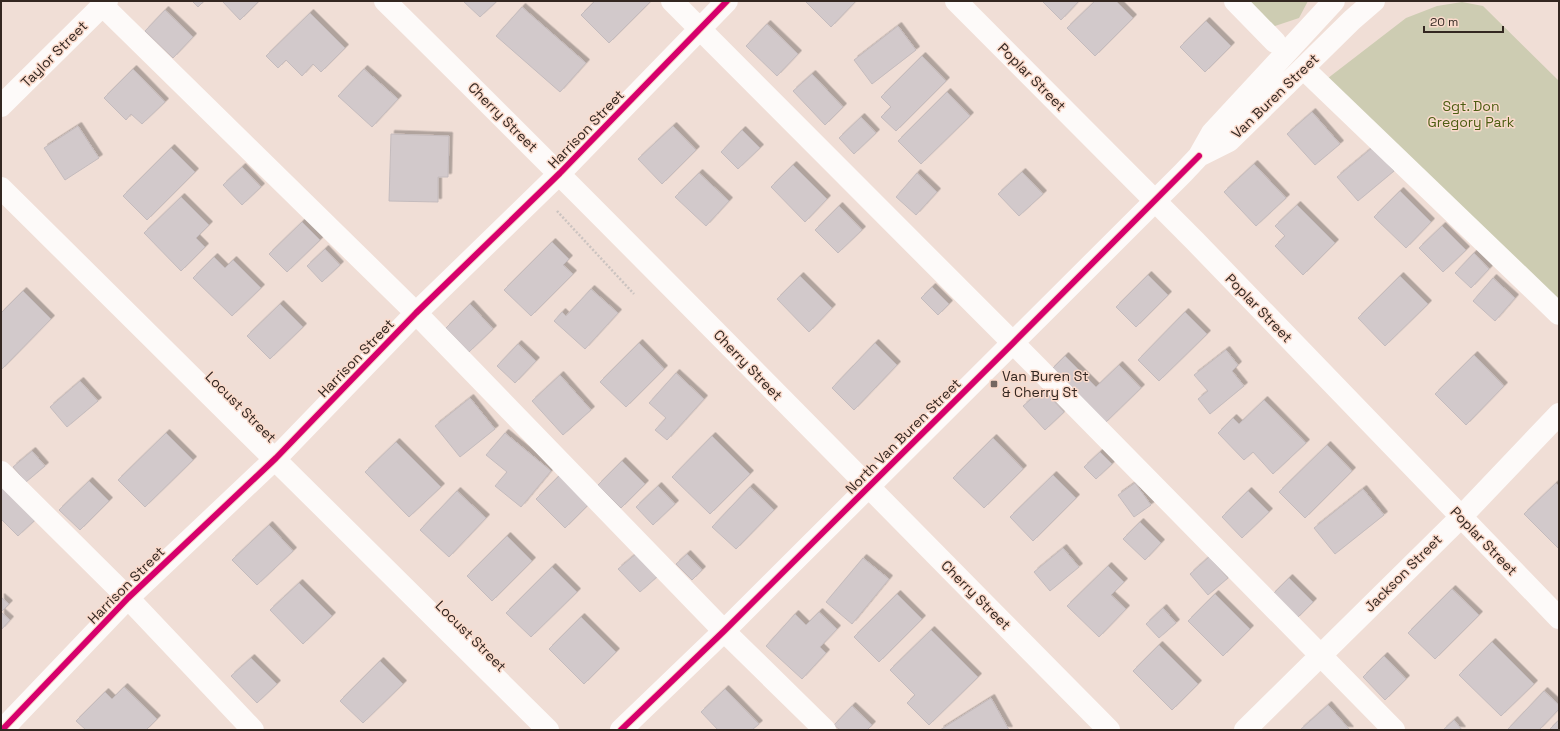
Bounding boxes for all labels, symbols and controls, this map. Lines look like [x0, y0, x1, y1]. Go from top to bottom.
scale bar [1424, 8, 1503, 34]
text: 20 m [1430, 14, 1458, 30]
street label: Taylor Street [17, 17, 91, 91]
street label: Poplar Street [994, 39, 1070, 115]
street label: Van Buren Street [1228, 50, 1322, 142]
street label: Cherry Street [464, 78, 542, 156]
street label: Harrison Street [544, 86, 628, 172]
park label: Sgt. Don Gregory Park [1428, 97, 1515, 131]
street label: Poplar Street [1222, 270, 1296, 346]
street label: Harrison Street [314, 315, 398, 401]
street label: Cherry Street [710, 326, 786, 404]
place label: Van Buren St & Cherry St [1002, 367, 1089, 401]
street label: Locust Street [202, 368, 280, 446]
street label: North Van Buren Street [841, 374, 965, 498]
marker: Van Buren St & Cherry St [989, 379, 999, 389]
street label: Poplar Street [1447, 503, 1521, 579]
street label: Jackson Street [1360, 530, 1446, 616]
street label: Harrison Street [83, 542, 169, 628]
street label: Cherry Street [937, 556, 1015, 634]
street label: Locust Street [432, 597, 510, 675]

